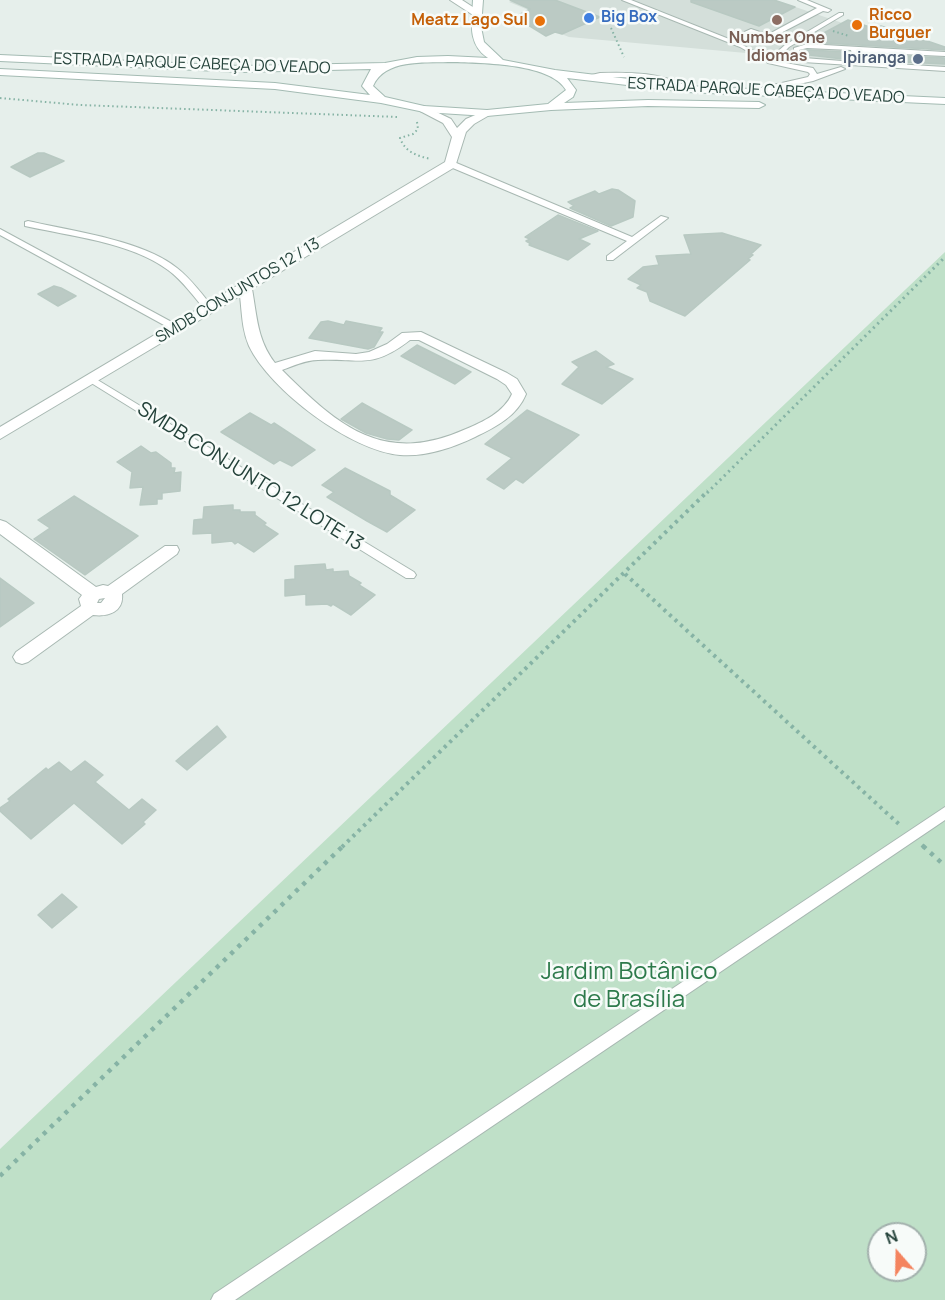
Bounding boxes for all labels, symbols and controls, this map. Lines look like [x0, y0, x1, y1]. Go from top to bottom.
place label: Ricco Burguer [869, 6, 931, 44]
place label: Big Box [601, 8, 657, 28]
place label: Meatz Lago Sul [411, 11, 528, 31]
marker: Big Box [582, 11, 596, 25]
marker: Number One Idiomas [770, 13, 784, 27]
marker: Meatz Lago Sul [533, 14, 547, 28]
marker: Ricco Burguer [850, 18, 864, 32]
place label: Number One Idiomas [729, 29, 825, 67]
place label: Ipiranga [843, 49, 906, 69]
street label: ESTRADA PARQUE CABEÇA DO VEADO [53, 50, 331, 78]
marker: Ipiranga [911, 52, 925, 66]
street label: ESTRADA PARQUE CABEÇA DO VEADO [627, 74, 905, 108]
street label: SMDB CONJUNTOS 12 / 13 [153, 234, 323, 348]
street label: SMDB CONJUNTO 12 LOTE 13 [133, 397, 367, 557]
park label: Jardim Botânico de Brasília [541, 958, 717, 1014]
north arrow [867, 1222, 927, 1282]
text: N [882, 1225, 901, 1249]

